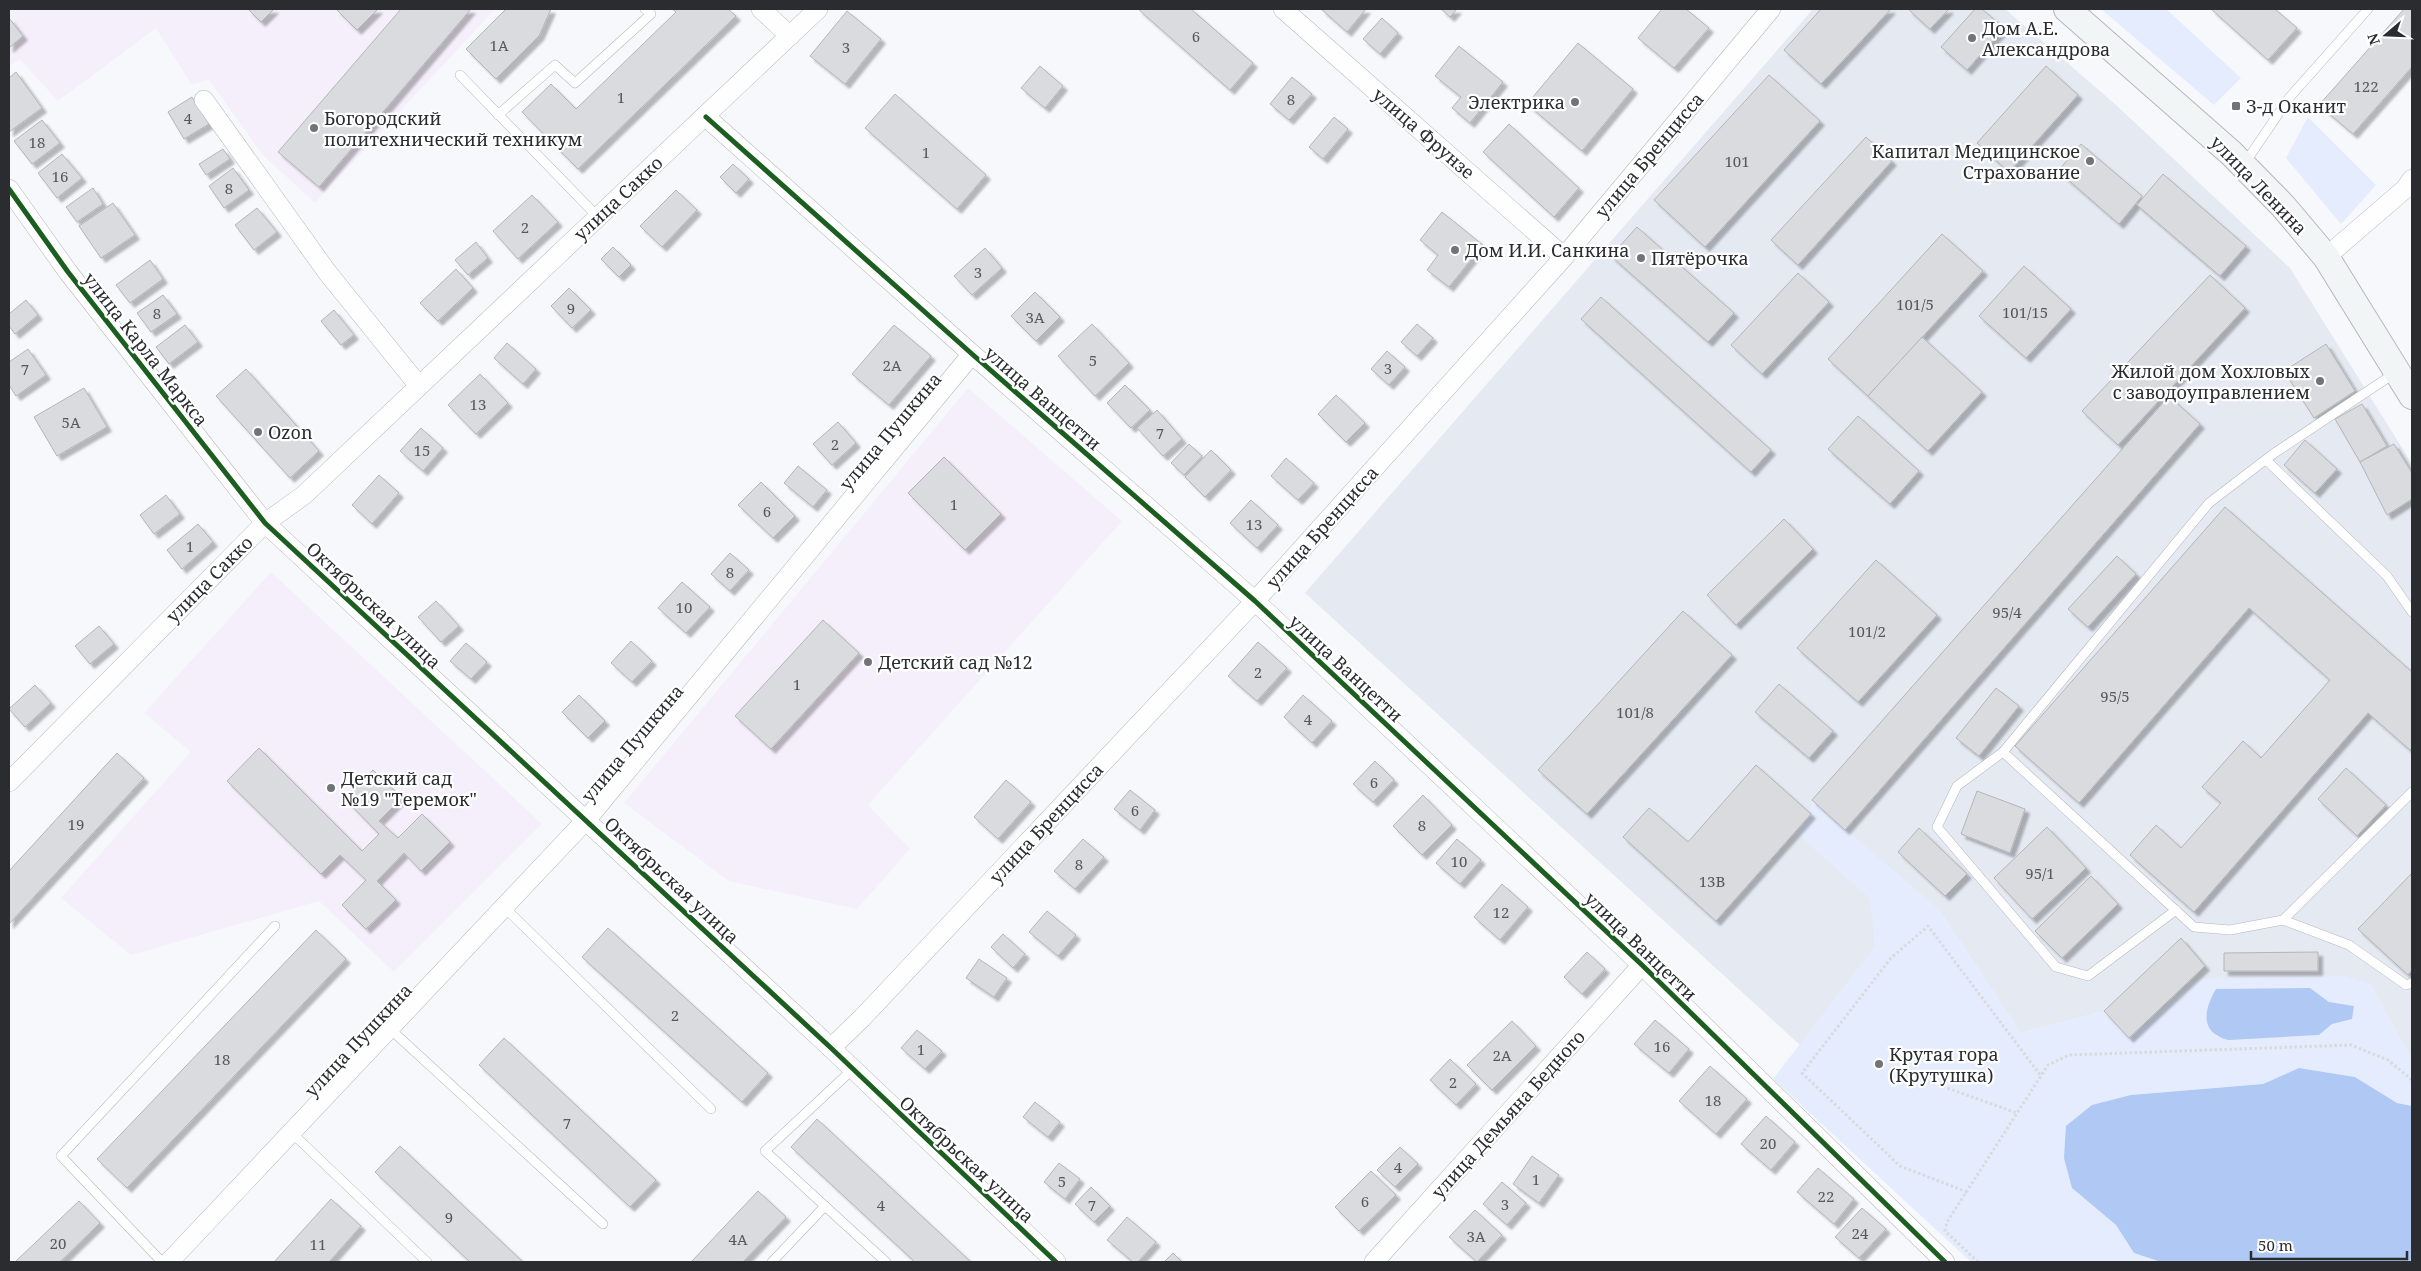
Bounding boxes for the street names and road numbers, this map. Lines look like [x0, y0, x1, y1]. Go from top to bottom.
street label: улица Фрунзе [1368, 82, 1480, 184]
street label: улица Бренцисса [1589, 87, 1709, 223]
street label: улица Ленина [2205, 130, 2313, 240]
street label: улица Сакко [568, 151, 668, 245]
street label: улица Карла Маркса [78, 267, 214, 431]
street label: улица Ванцетти [980, 341, 1106, 455]
street label: улица Пушкина [834, 367, 946, 495]
street label: улица Бренцисса [1261, 461, 1383, 593]
street label: улица Сакко [160, 530, 258, 628]
street label: Октябрьская улица [302, 536, 446, 674]
street label: улица Ванцетти [1284, 609, 1408, 727]
street label: улица Пушкина [576, 679, 688, 807]
street label: улица Бренцисса [984, 757, 1108, 889]
street label: Октябрьская улица [600, 811, 744, 949]
street label: улица Ванцетти [1580, 886, 1702, 1006]
street label: улица Пушкина [299, 978, 417, 1102]
street label: улица Демьяна Бедного [1426, 1025, 1590, 1203]
street label: Октябрьская улица [895, 1090, 1039, 1228]

